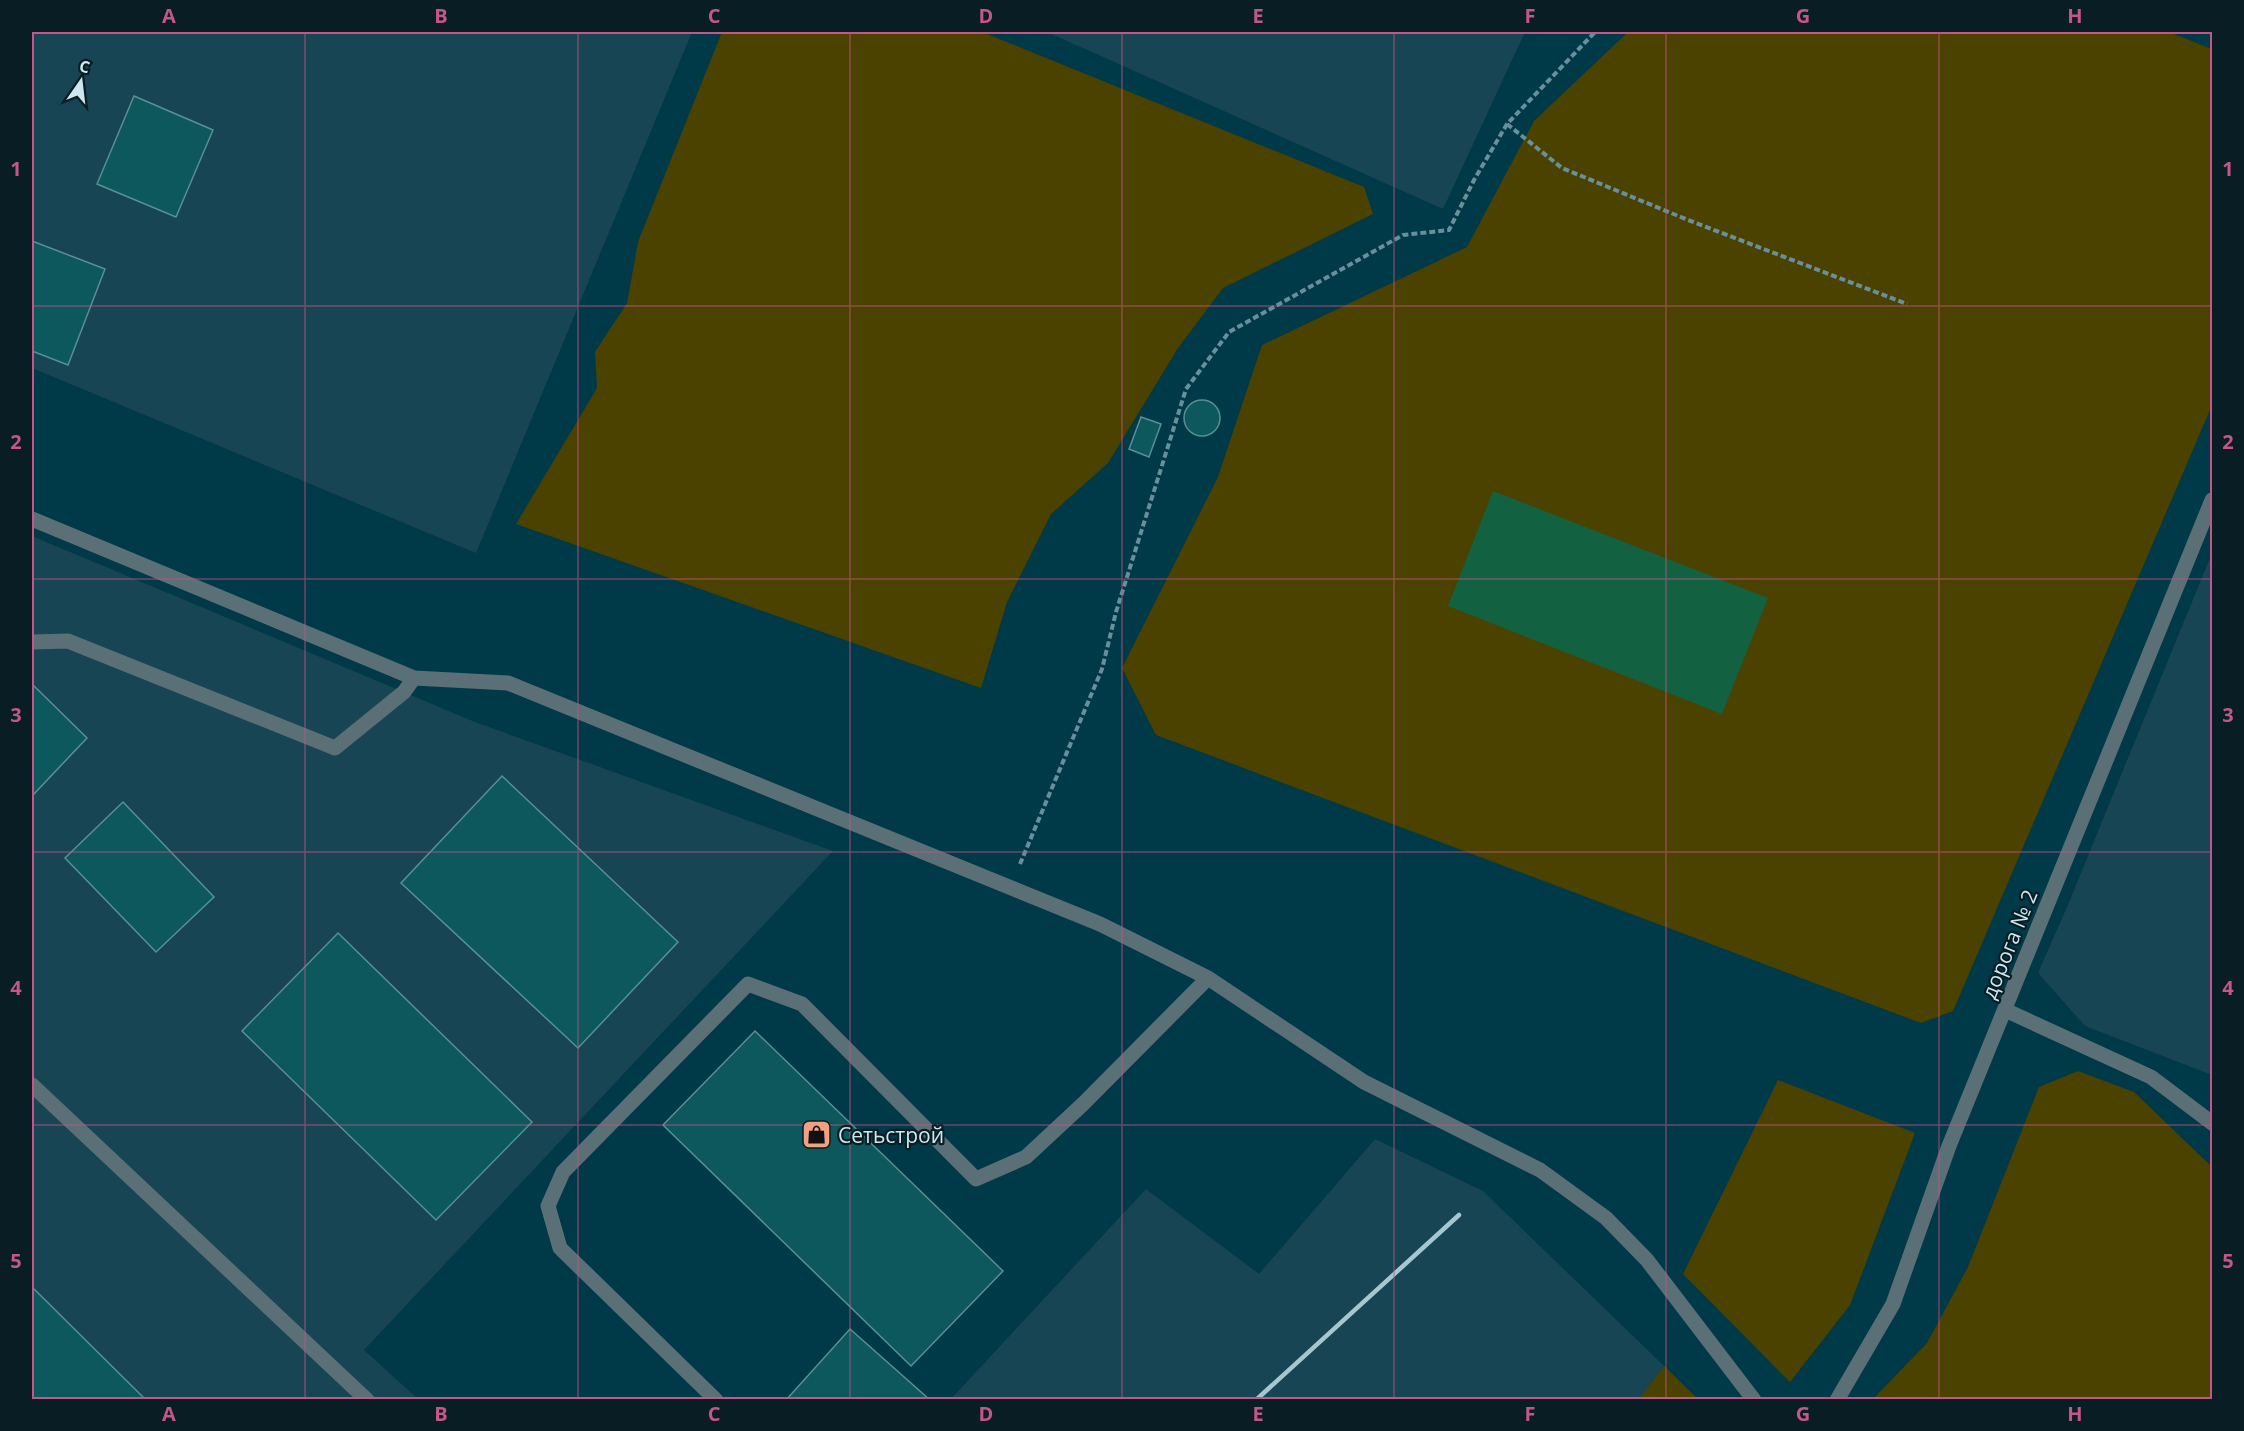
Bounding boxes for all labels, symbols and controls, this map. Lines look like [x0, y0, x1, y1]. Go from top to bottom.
text: A [162, 2, 176, 29]
text: B [434, 2, 448, 29]
text: C [708, 2, 721, 29]
text: D [979, 2, 993, 29]
text: E [1252, 2, 1264, 29]
text: F [1525, 2, 1535, 29]
text: G [1796, 2, 1810, 29]
text: H [2067, 2, 2083, 29]
north arrow [51, 51, 111, 111]
text: С [77, 55, 92, 78]
text: 1 [10, 155, 22, 182]
text: 1 [2222, 155, 2234, 182]
text: 2 [10, 428, 22, 455]
text: 2 [2222, 428, 2234, 455]
text: 3 [10, 701, 22, 728]
text: 3 [2222, 701, 2234, 728]
street label: дорога № 2 [1974, 885, 2044, 1003]
text: 4 [10, 974, 22, 1001]
text: 4 [2222, 974, 2234, 1001]
shop icon: Сетьстрой [801, 1119, 833, 1151]
place label: Сетьстрой [838, 1121, 944, 1149]
text: 5 [10, 1247, 22, 1274]
text: 5 [2222, 1247, 2234, 1274]
text: A [162, 1400, 176, 1427]
text: B [434, 1400, 448, 1427]
text: C [708, 1400, 721, 1427]
text: D [979, 1400, 993, 1427]
text: E [1252, 1400, 1264, 1427]
text: F [1525, 1400, 1535, 1427]
text: G [1796, 1400, 1810, 1427]
text: H [2067, 1400, 2083, 1427]

